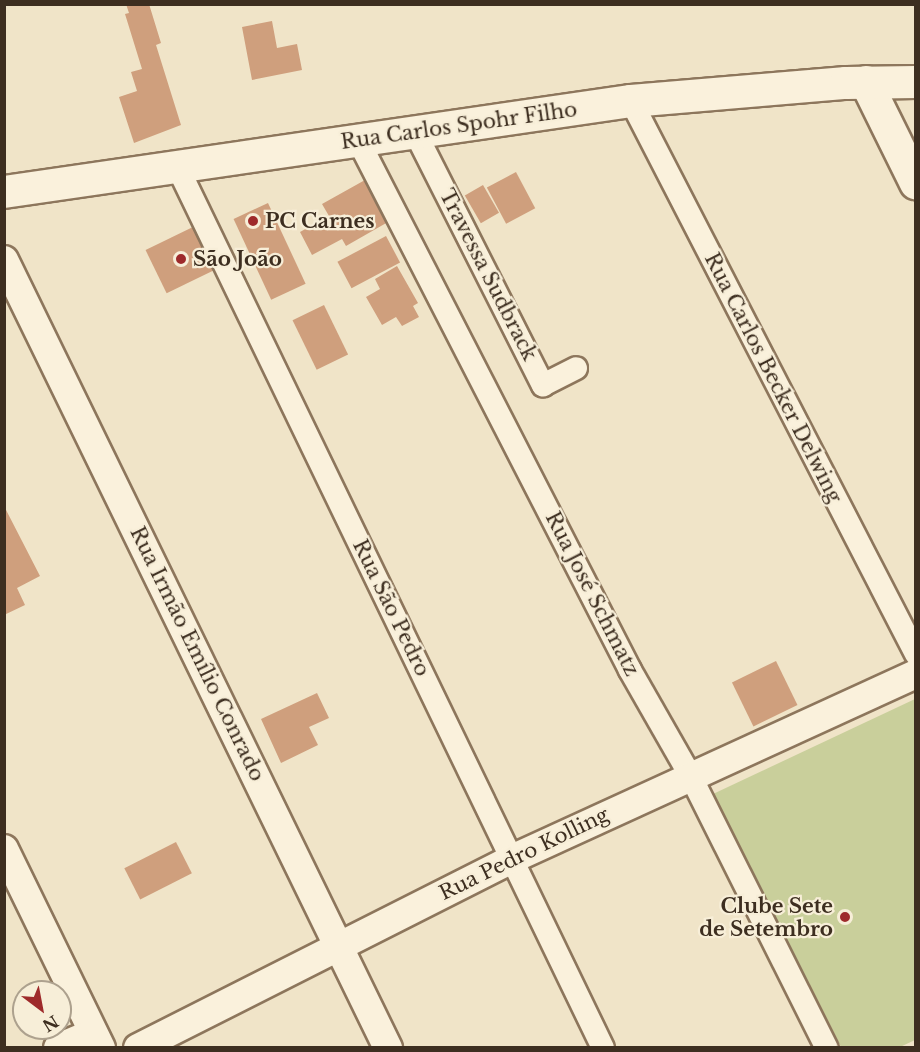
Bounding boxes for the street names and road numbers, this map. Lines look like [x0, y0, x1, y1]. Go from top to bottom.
street label: Rua Carlos Spohr Filho [339, 97, 579, 155]
street label: Travessa Sudbrack [434, 185, 542, 365]
street label: Rua Carlos Becker Delwing [699, 249, 847, 507]
street label: Rua José Schmatz [540, 508, 644, 680]
street label: Rua Irmão Emílio Conrado [125, 523, 269, 785]
street label: Rua São Pedro [347, 536, 435, 680]
street label: Rua Pedro Kolling [435, 802, 613, 906]

